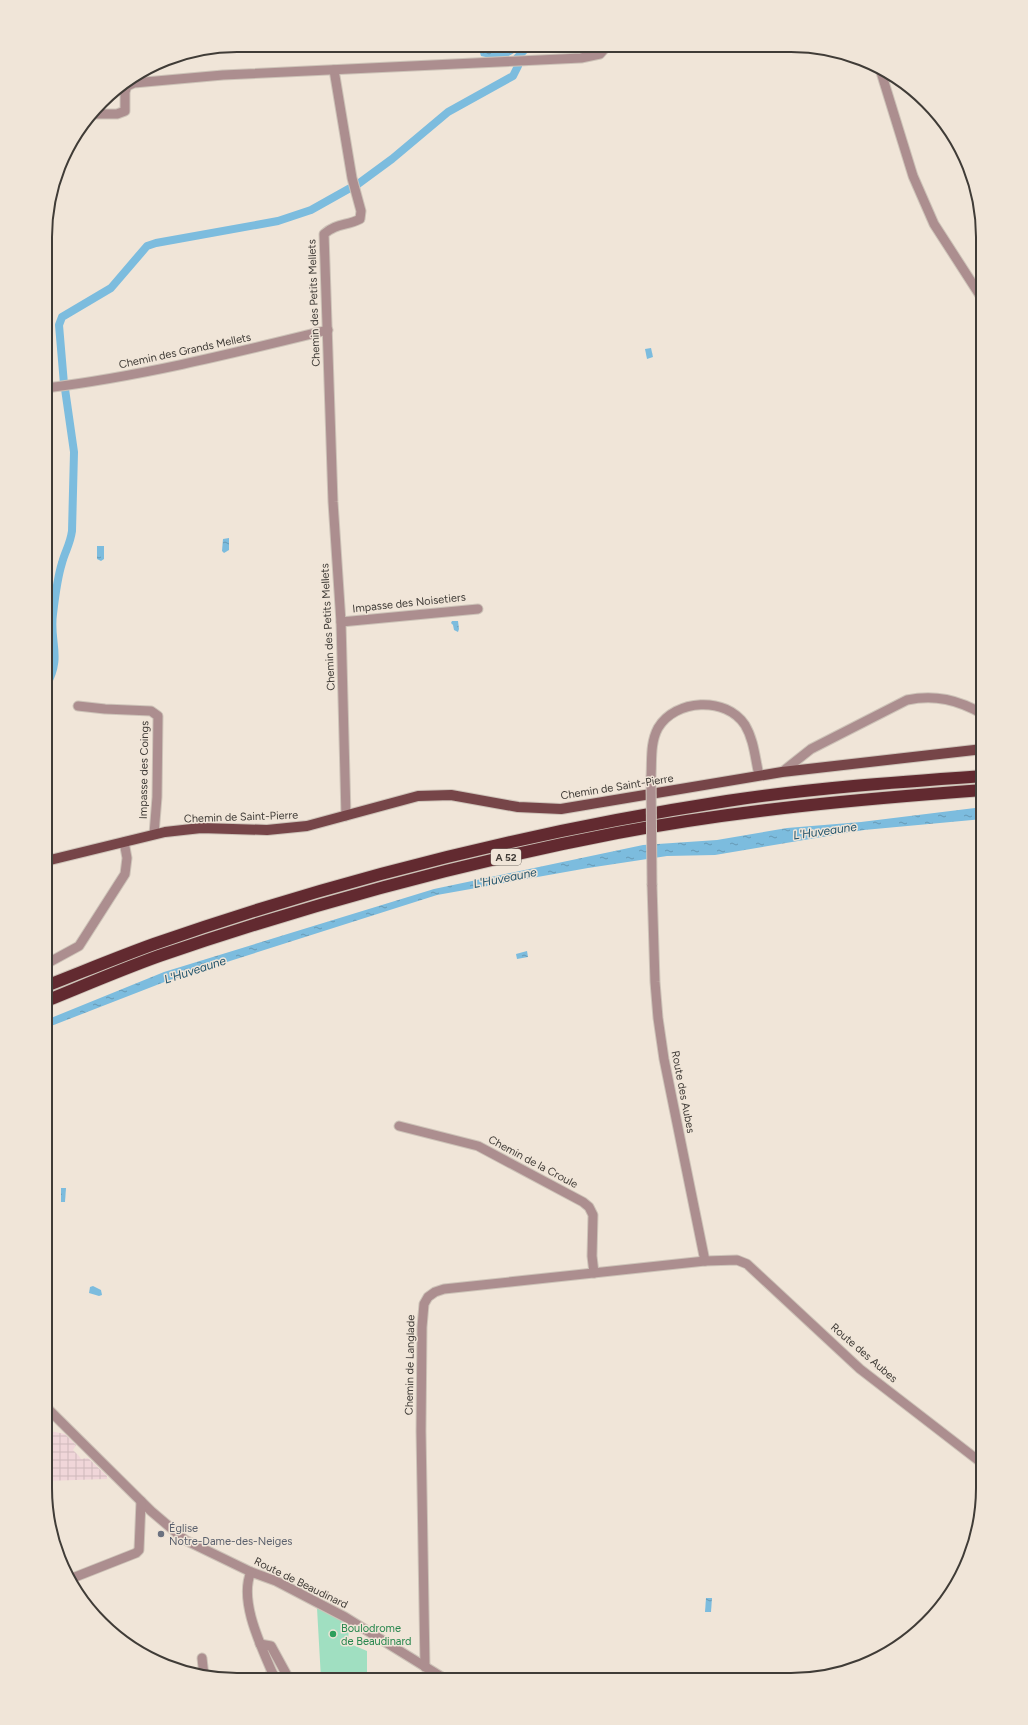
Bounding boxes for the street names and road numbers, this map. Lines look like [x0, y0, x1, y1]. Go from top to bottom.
street label: Chemin des Petits Mellets [305, 239, 323, 367]
street label: Chemin des Grands Mellets [118, 331, 252, 371]
street label: Chemin des Petits Mellets [318, 563, 338, 691]
street label: Impasse des Noisetiers [352, 591, 466, 615]
street label: Impasse des Coings [137, 721, 151, 819]
street label: Chemin de Saint-Pierre [560, 772, 674, 802]
street label: Chemin de Saint-Pierre [184, 809, 298, 825]
road number: A 52 [491, 849, 521, 865]
street label: Route des Aubes [669, 1050, 697, 1134]
street label: Chemin de la Croule [486, 1133, 580, 1191]
street label: Chemin de Langlade [403, 1315, 417, 1415]
street label: Route des Aubes [828, 1321, 900, 1385]
street label: Route de Beaudinard [252, 1555, 350, 1611]

